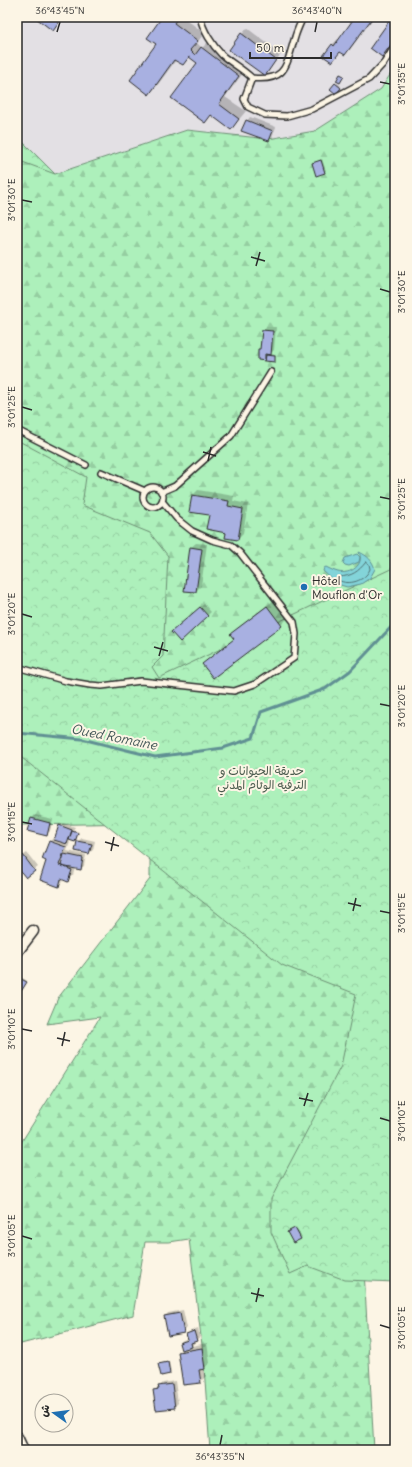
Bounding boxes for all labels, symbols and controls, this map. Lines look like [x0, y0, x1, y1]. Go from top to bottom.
text: 36°43'45"N [35, 4, 85, 17]
text: 36°43'40"N [292, 4, 342, 17]
scale bar [250, 34, 331, 60]
text: 50 m [256, 40, 285, 55]
text: 3°01'35"E [395, 63, 408, 105]
text: 3°01'30"E [5, 178, 18, 222]
text: 3°01'30"E [395, 270, 408, 314]
text: 3°01'25"E [5, 386, 18, 428]
text: 3°01'25"E [395, 478, 408, 520]
place label: Hôtel Mouflon d'Or [312, 573, 382, 602]
marker: Hôtel Mouflon d'Or [299, 582, 309, 592]
text: 3°01'20"E [5, 592, 18, 635]
text: 3°01'20"E [395, 684, 408, 727]
water label: Oued Romaine [70, 720, 159, 754]
park label: حديقة الحيوانات و الترفيه الوئام المدني [217, 763, 307, 796]
text: 3°01'15"E [5, 802, 18, 842]
text: 3°01'15"E [395, 893, 408, 933]
text: 3°01'10"E [5, 1008, 18, 1050]
text: 3°01'10"E [395, 1100, 408, 1142]
text: 3°01'05"E [5, 1214, 18, 1258]
text: 3°01'05"E [395, 1306, 408, 1350]
north arrow [34, 1393, 74, 1433]
text: ش [36, 1403, 53, 1418]
text: 36°43'35"N [195, 1450, 245, 1463]

